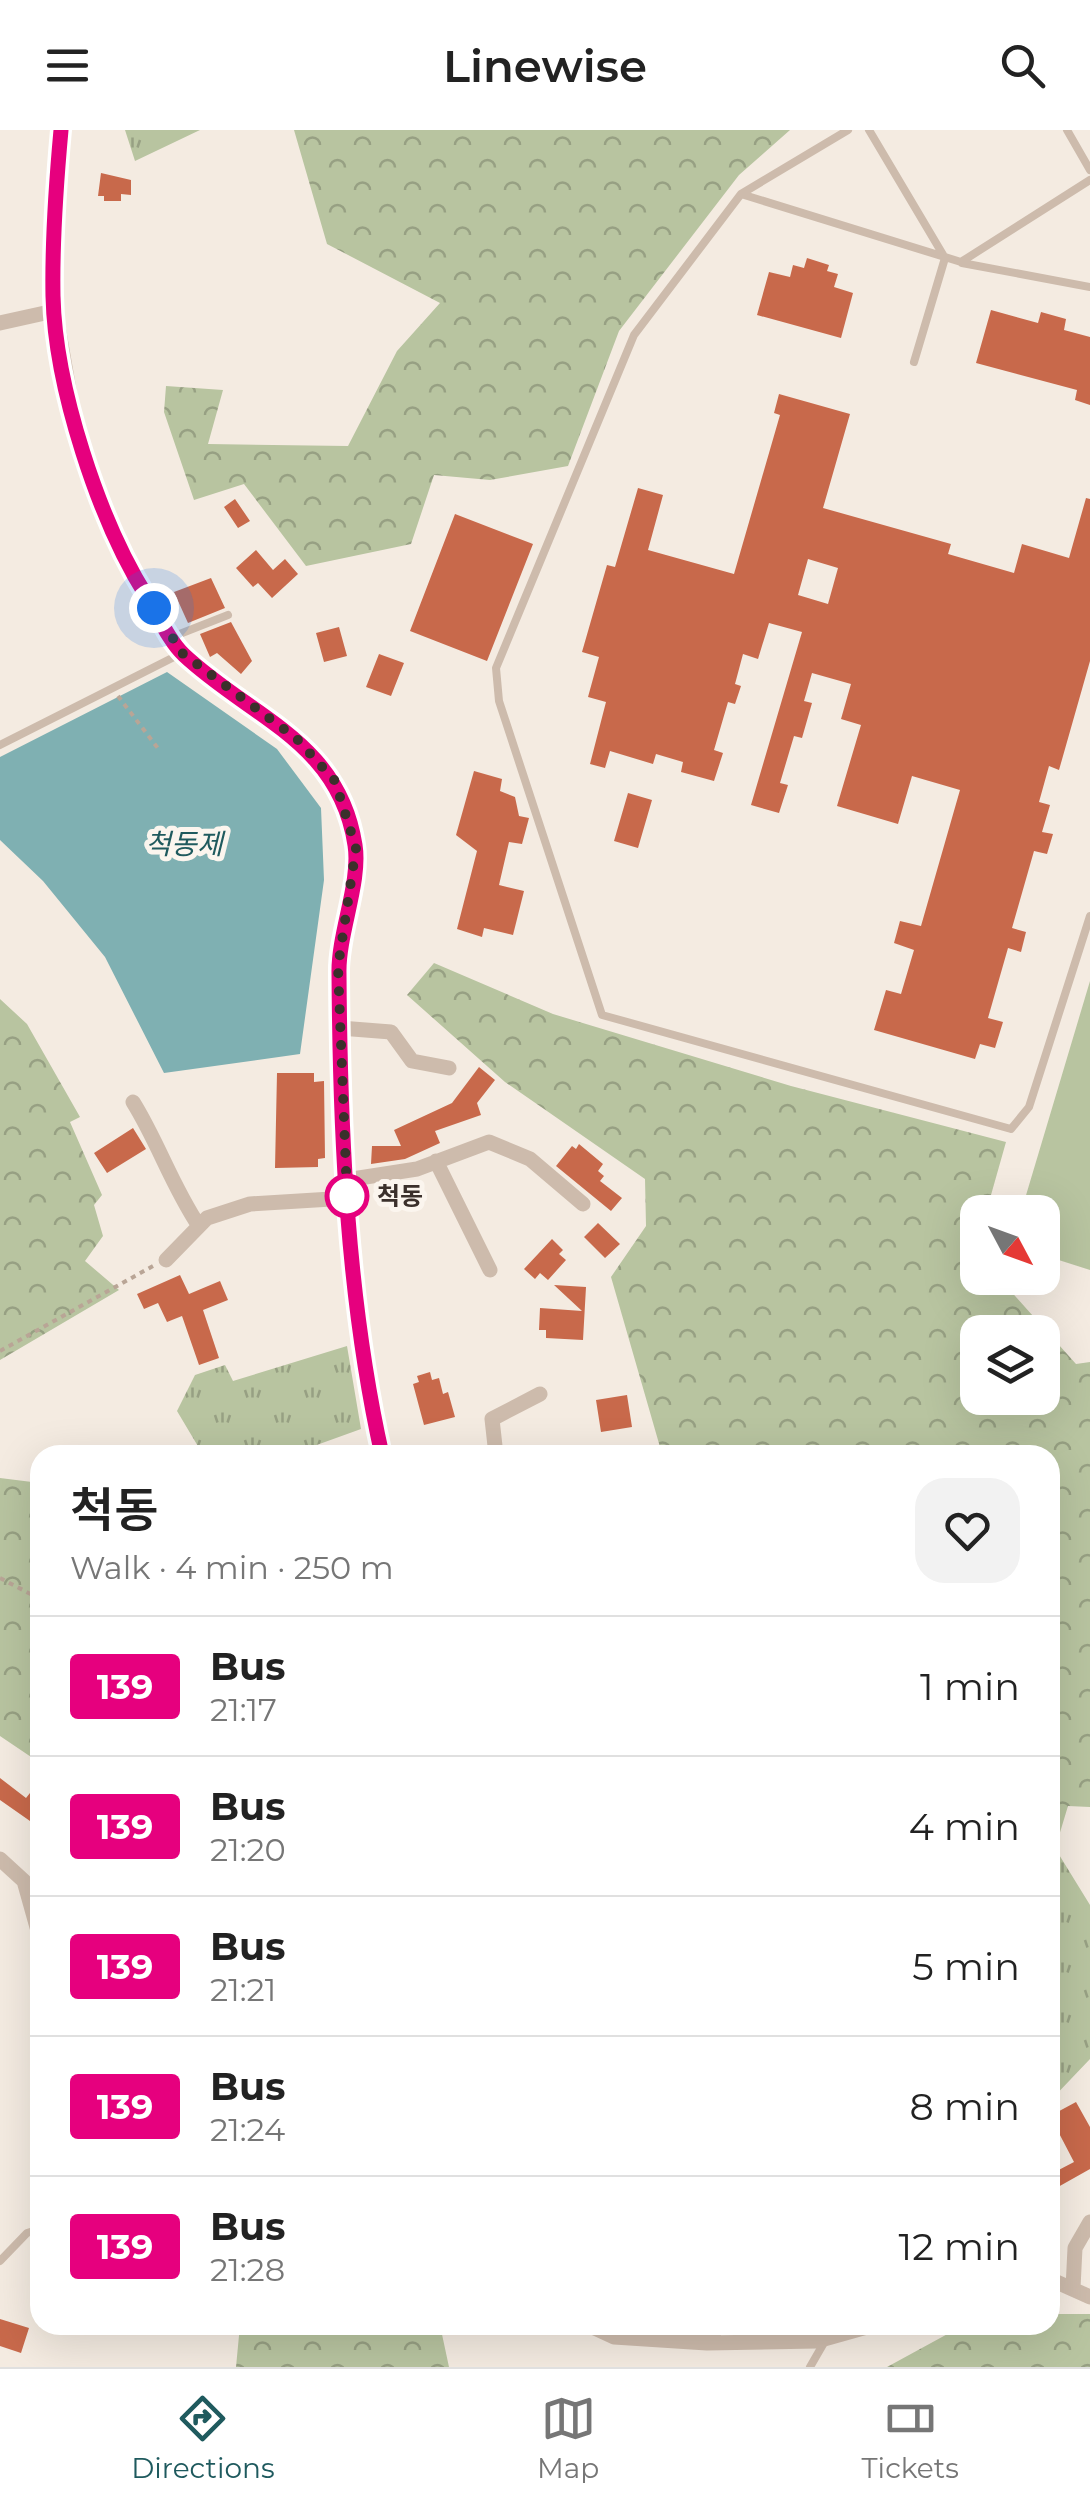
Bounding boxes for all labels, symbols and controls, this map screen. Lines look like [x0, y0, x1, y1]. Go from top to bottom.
icon: menu [40, 38, 95, 93]
text: Linewise [443, 38, 647, 93]
icon: search [995, 38, 1050, 93]
your location [129, 583, 179, 633]
water label: 척동제 [145, 827, 226, 861]
marker: 척동 [326, 1175, 368, 1217]
place label: 척동 [377, 1181, 423, 1211]
north arrow [960, 1195, 1060, 1295]
map controls [960, 1195, 1060, 1415]
button: layers [960, 1315, 1060, 1415]
button: heart [915, 1478, 1020, 1583]
text: 척동 [70, 1481, 158, 1539]
text: Walk · 4 min · 250 m [70, 1548, 394, 1587]
text: Bus [210, 1643, 285, 1690]
text: 1 min [920, 1663, 1020, 1710]
text: 139 [97, 1665, 153, 1708]
text: 21:17 [210, 1690, 277, 1729]
text: Bus [210, 1783, 285, 1830]
text: 4 min [909, 1803, 1020, 1850]
text: 139 [97, 1805, 153, 1848]
text: 21:20 [210, 1830, 286, 1869]
text: Bus [210, 1923, 285, 1970]
text: 5 min [912, 1943, 1020, 1990]
text: 139 [97, 1945, 153, 1988]
text: 21:21 [210, 1970, 276, 2009]
text: Bus [210, 2063, 285, 2110]
text: 8 min [910, 2083, 1020, 2130]
text: 139 [97, 2085, 153, 2128]
text: 21:24 [210, 2110, 285, 2149]
text: Bus [210, 2203, 285, 2250]
text: 12 min [899, 2223, 1020, 2270]
text: 139 [97, 2225, 153, 2268]
text: 21:28 [210, 2250, 285, 2289]
tab: Directions [131, 2391, 275, 2485]
tab: Map [537, 2391, 599, 2485]
tab: Tickets [862, 2391, 959, 2485]

